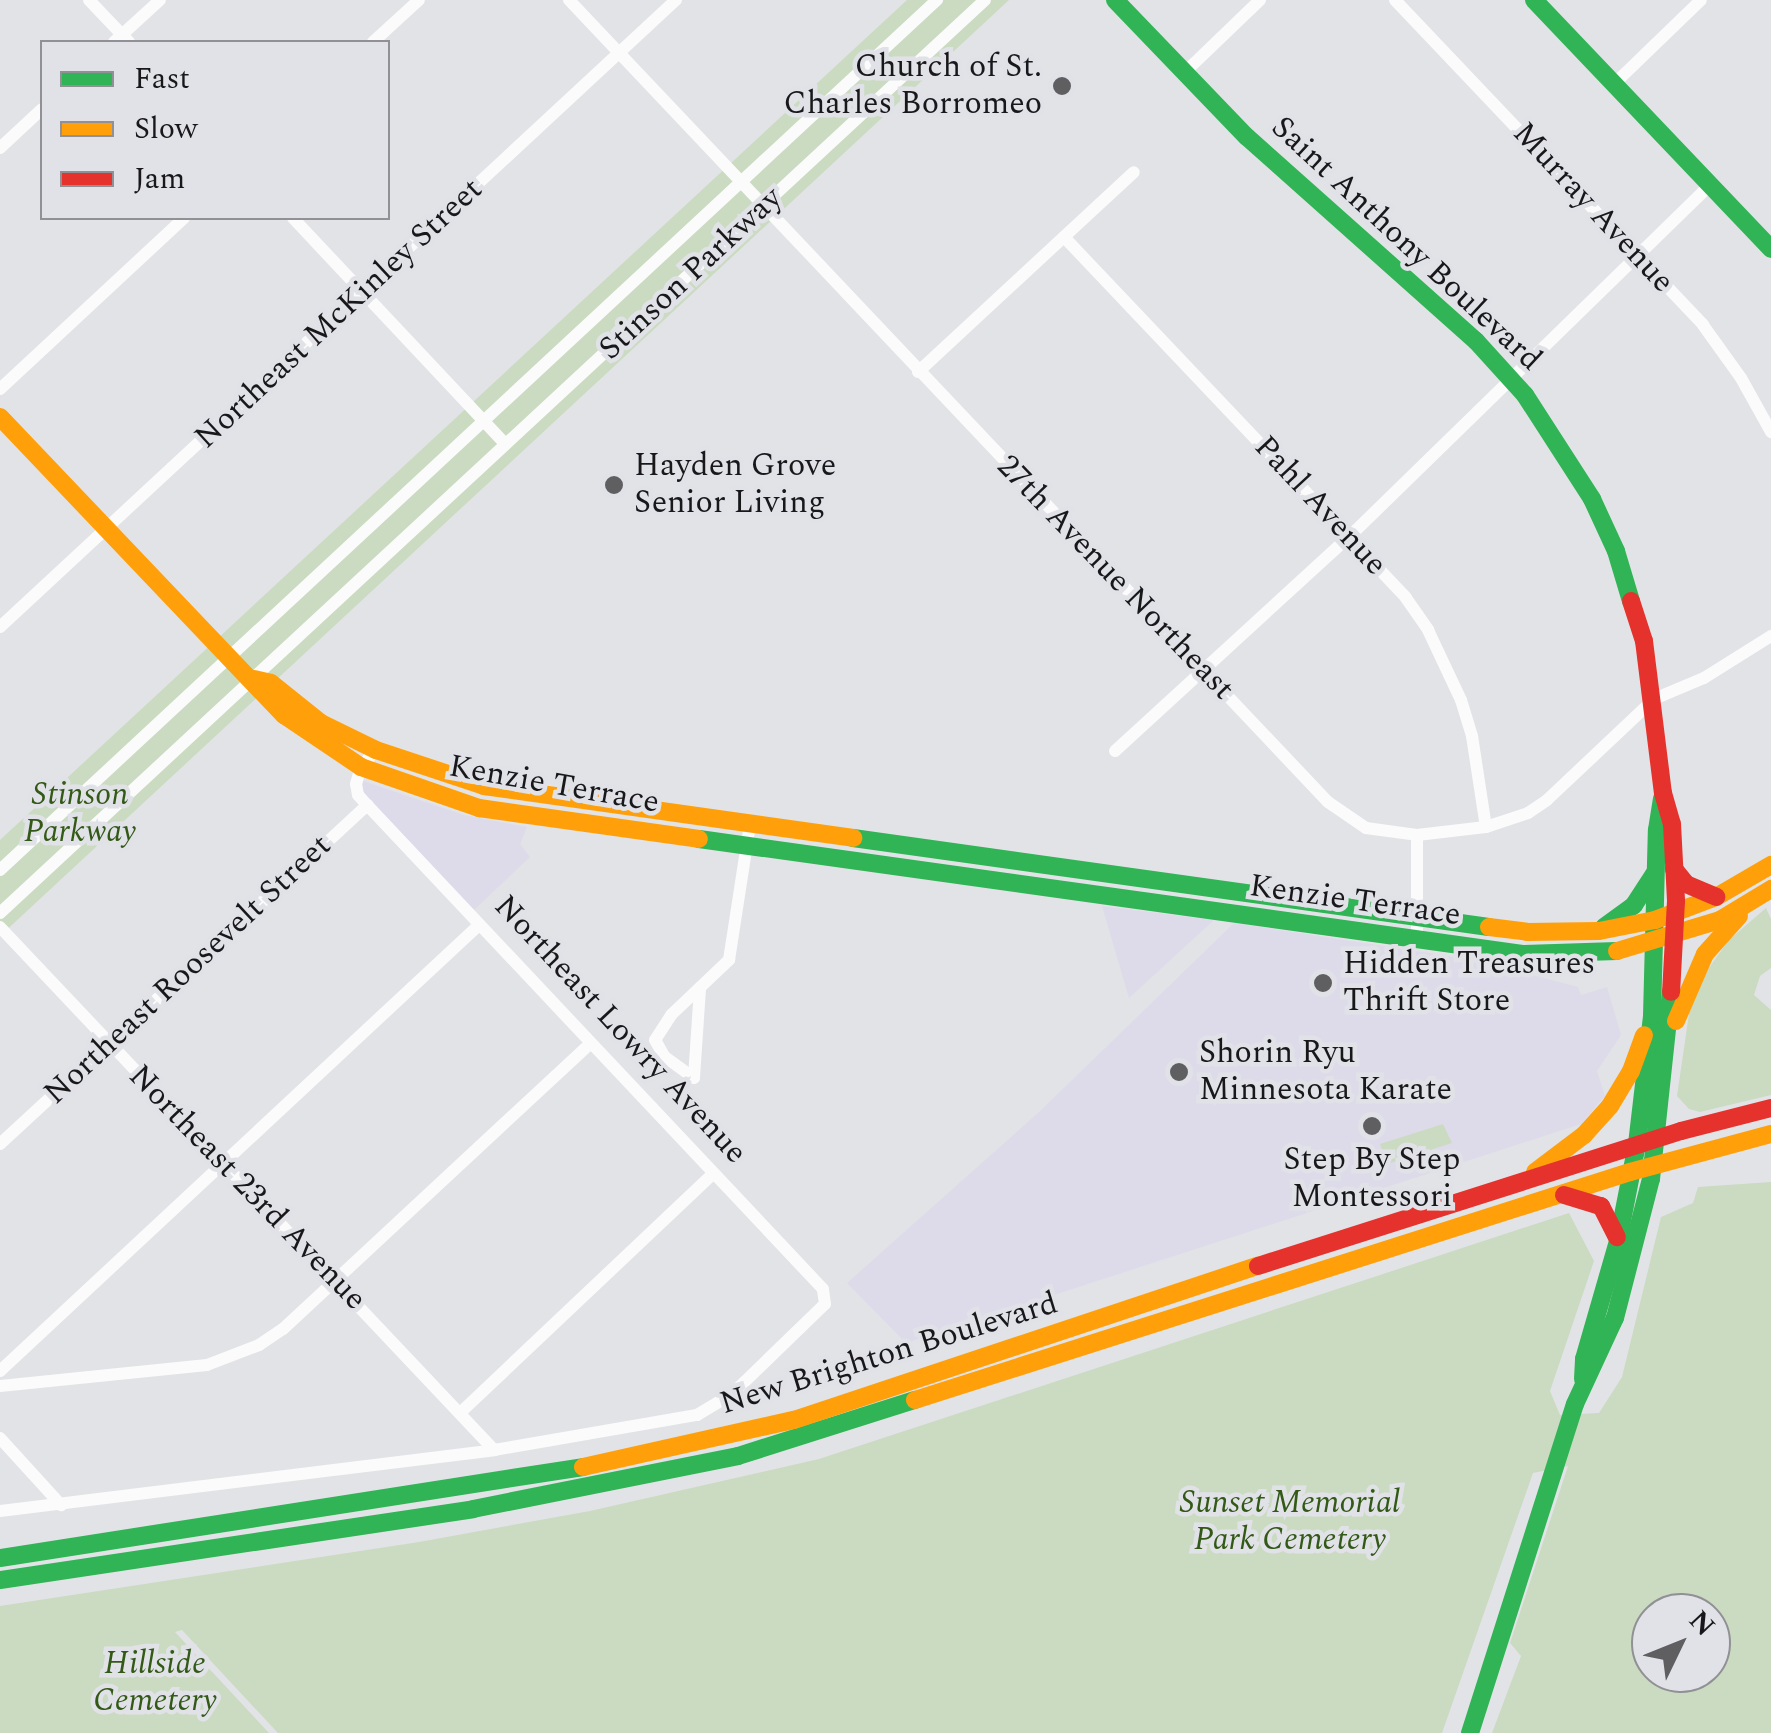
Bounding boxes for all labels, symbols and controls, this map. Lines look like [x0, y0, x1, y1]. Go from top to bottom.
legend [40, 40, 390, 220]
place label: Church of St. Charles Borromeo [784, 49, 1042, 124]
text: Fast [134, 56, 190, 102]
marker: Church of St. Charles Borromeo [1051, 75, 1073, 97]
text: Slow [134, 106, 198, 152]
street label: Saint Anthony Boulevard [1263, 109, 1549, 379]
street label: Murray Avenue [1504, 115, 1682, 301]
text: Jam [134, 156, 185, 202]
street label: Northeast McKinley Street [187, 171, 491, 457]
street label: Stinson Parkway [592, 180, 790, 368]
street label: Pahl Avenue [1246, 428, 1394, 584]
place label: Hayden Grove Senior Living [634, 448, 836, 523]
street label: 27th Avenue Northeast [988, 448, 1242, 708]
marker: Hayden Grove Senior Living [603, 474, 625, 496]
street label: Kenzie Terrace [446, 748, 662, 822]
park label: Stinson Parkway [24, 777, 136, 852]
street label: Northeast Roosevelt Street [37, 827, 339, 1113]
street label: Kenzie Terrace [1247, 867, 1463, 935]
street label: Northeast Lowry Avenue [486, 888, 754, 1172]
place label: Hidden Treasures Thrift Store [1343, 946, 1595, 1021]
marker: Hidden Treasures Thrift Store [1312, 972, 1334, 994]
place label: Shorin Ryu Minnesota Karate [1199, 1035, 1452, 1110]
street label: Northeast 23rd Avenue [120, 1057, 374, 1319]
marker: Shorin Ryu Minnesota Karate [1168, 1061, 1190, 1083]
marker: Step By Step Montessori [1361, 1115, 1383, 1137]
place label: Step By Step Montessori [1284, 1142, 1460, 1217]
street label: New Brighton Boulevard [716, 1284, 1062, 1424]
park label: Sunset Memorial Park Cemetery [1180, 1485, 1400, 1560]
north arrow [1631, 1593, 1731, 1693]
text: N [1678, 1601, 1725, 1647]
park label: Hillside Cemetery [93, 1646, 217, 1721]

